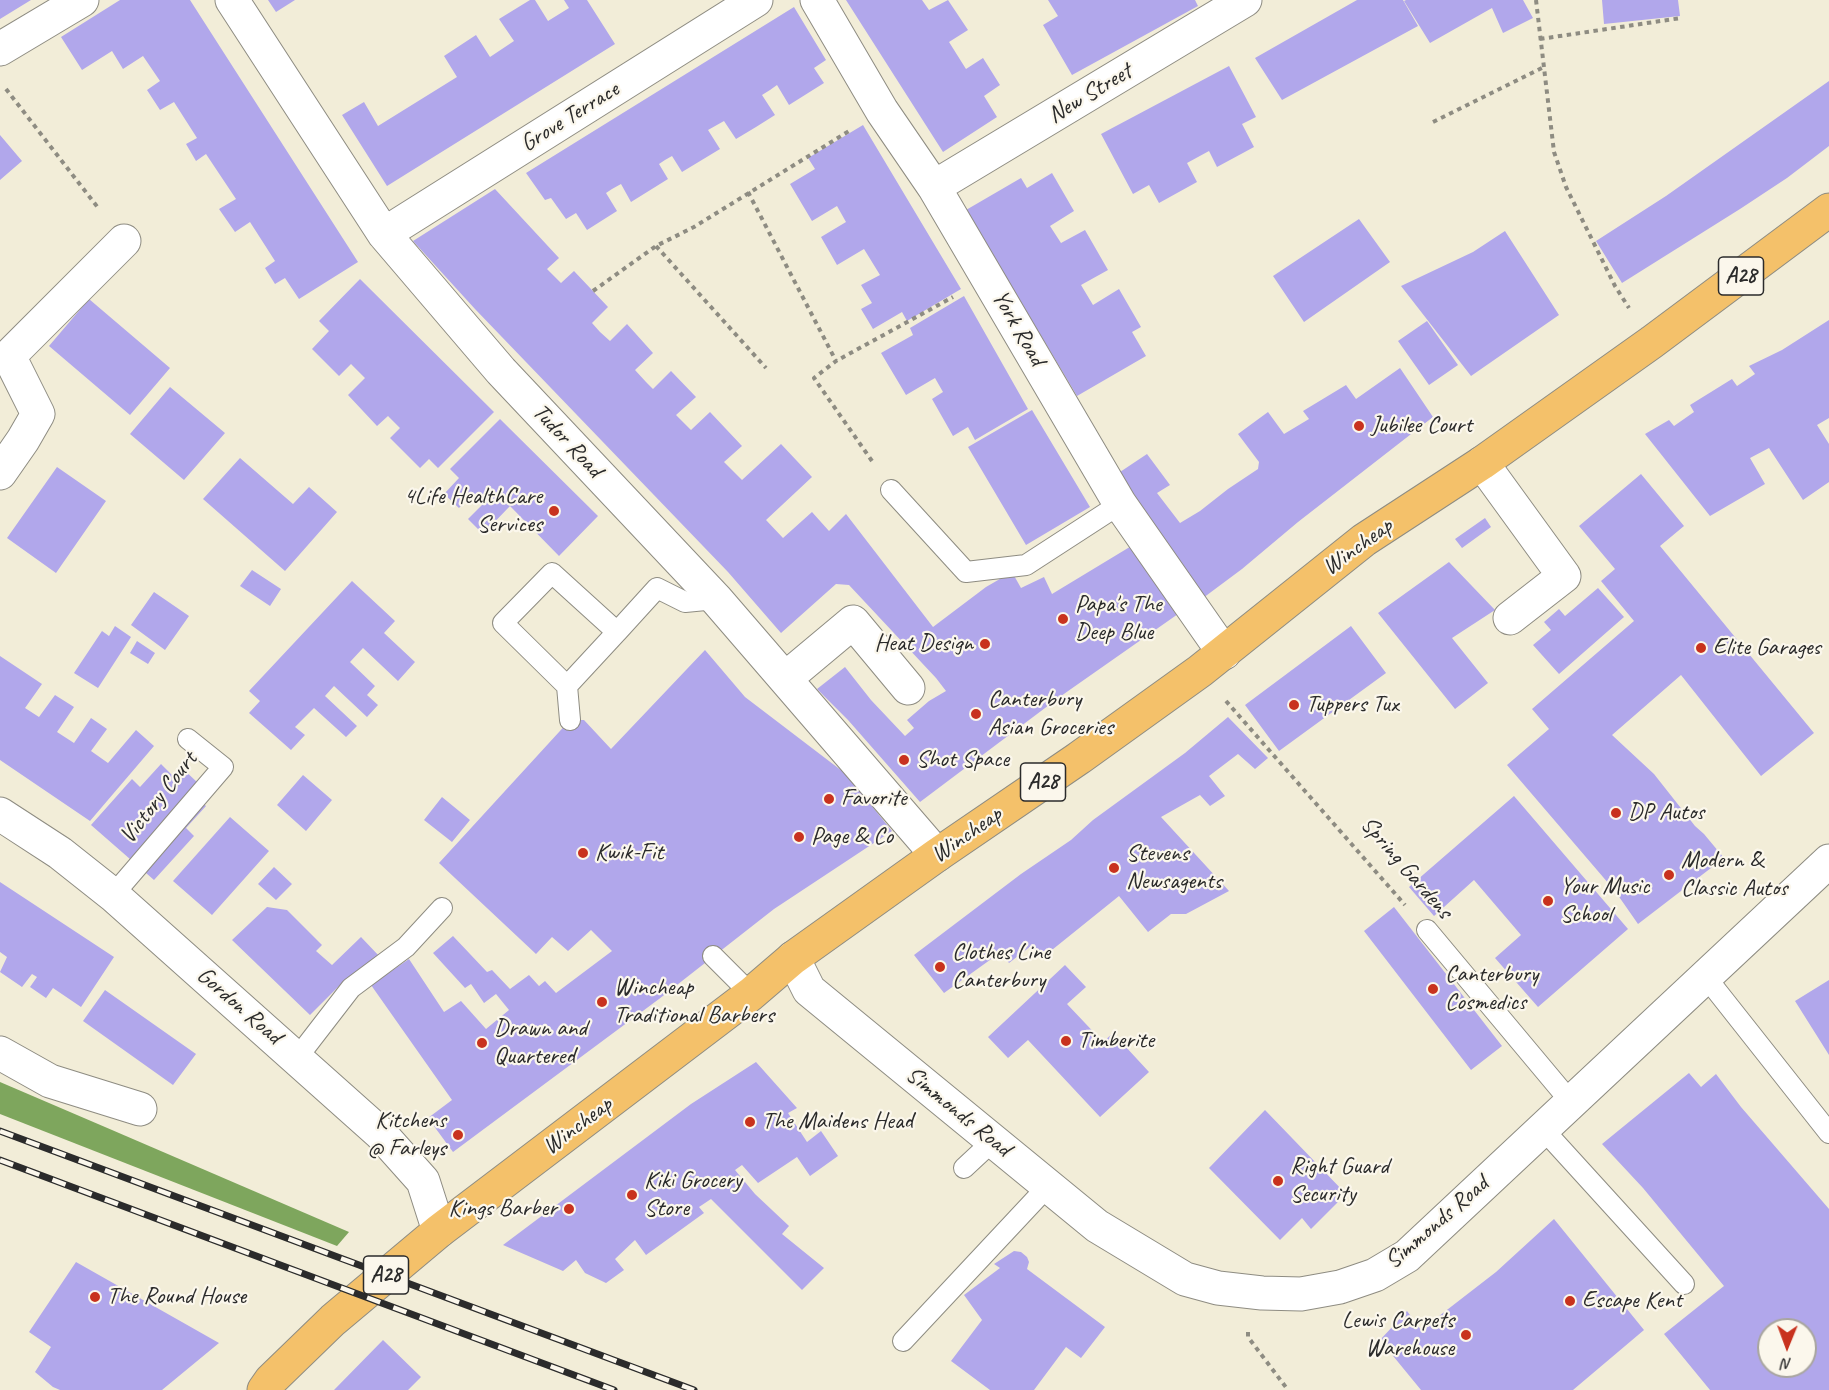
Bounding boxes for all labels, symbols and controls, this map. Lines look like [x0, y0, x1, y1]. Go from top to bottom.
street label: New Street [1043, 58, 1137, 130]
street label: Grove Terrace [515, 75, 625, 159]
road number: A28 [1718, 257, 1764, 295]
street label: York Road [985, 285, 1051, 371]
street label: Tudor Road [526, 398, 608, 484]
place label: Jubilee Court [1371, 412, 1472, 440]
marker: Jubilee Court [1352, 419, 1366, 433]
place label: 4Life HealthCare Services [404, 483, 542, 539]
marker: 4Life HealthCare Services [547, 504, 561, 518]
street label: Wincheap [1317, 512, 1399, 582]
place label: Papa's The Deep Blue [1075, 591, 1162, 647]
marker: Papa's The Deep Blue [1056, 612, 1070, 626]
place label: Heat Design [874, 630, 973, 658]
place label: Elite Garages [1713, 634, 1821, 662]
marker: Heat Design [978, 637, 992, 651]
marker: Elite Garages [1694, 641, 1708, 655]
place label: Canterbury Asian Groceries [988, 686, 1113, 742]
place label: Tuppers Tux [1306, 691, 1398, 719]
marker: Tuppers Tux [1287, 698, 1301, 712]
marker: Canterbury Asian Groceries [969, 707, 983, 721]
street label: Victory Court [114, 746, 204, 850]
place label: Shot Space [916, 746, 1009, 774]
marker: Shot Space [897, 753, 911, 767]
road number: A28 [1020, 763, 1066, 801]
place label: Favorite [841, 785, 906, 813]
marker: Favorite [822, 792, 836, 806]
place label: DP Autos [1628, 799, 1704, 827]
street label: Wincheap [926, 800, 1008, 870]
marker: DP Autos [1609, 806, 1623, 820]
street label: Spring Gardens [1354, 811, 1458, 925]
place label: Page & Co [811, 823, 893, 851]
marker: Page & Co [792, 830, 806, 844]
place label: Kwik-Fit [595, 839, 663, 867]
place label: Stevens Newsagents [1126, 840, 1222, 896]
marker: Kwik-Fit [576, 846, 590, 860]
place label: Modern & Classic Autos [1681, 847, 1787, 903]
marker: Stevens Newsagents [1107, 861, 1121, 875]
marker: Modern & Classic Autos [1662, 868, 1676, 882]
place label: Your Music School [1560, 873, 1649, 929]
marker: Your Music School [1541, 894, 1555, 908]
place label: Clothes Line Canterbury [952, 939, 1050, 995]
marker: Clothes Line Canterbury [933, 960, 947, 974]
street label: Gordon Road [191, 961, 287, 1051]
place label: Canterbury Cosmedics [1445, 961, 1538, 1017]
place label: Wincheap Traditional Barbers [614, 974, 774, 1030]
marker: Canterbury Cosmedics [1426, 982, 1440, 996]
marker: Wincheap Traditional Barbers [595, 995, 609, 1009]
place label: Drawn and Quartered [494, 1015, 587, 1071]
place label: Timberite [1078, 1027, 1154, 1055]
marker: Timberite [1059, 1034, 1073, 1048]
marker: Drawn and Quartered [475, 1036, 489, 1050]
street label: Simmonds Road [899, 1061, 1017, 1163]
street label: Wincheap [538, 1091, 618, 1161]
place label: Kitchens @ Farleys [367, 1107, 446, 1163]
place label: The Maidens Head [762, 1108, 913, 1136]
marker: The Maidens Head [743, 1115, 757, 1129]
marker: Kitchens @ Farleys [451, 1128, 465, 1142]
place label: Right Guard Security [1290, 1153, 1389, 1209]
place label: Kiki Grocery Store [644, 1167, 742, 1223]
street label: Simmonds Road [1379, 1170, 1495, 1276]
marker: Right Guard Security [1271, 1174, 1285, 1188]
marker: Kiki Grocery Store [625, 1188, 639, 1202]
place label: Kings Barber [449, 1195, 557, 1223]
marker: Kings Barber [562, 1202, 576, 1216]
road number: A28 [364, 1256, 408, 1294]
place label: The Round House [107, 1283, 246, 1311]
place label: Escape Kent [1582, 1287, 1682, 1315]
marker: The Round House [88, 1290, 102, 1304]
marker: Escape Kent [1563, 1294, 1577, 1308]
place label: Lewis Carpets Warehouse [1342, 1307, 1454, 1363]
north arrow [1757, 1318, 1817, 1378]
marker: Lewis Carpets Warehouse [1459, 1328, 1473, 1342]
text: N [1782, 1354, 1792, 1374]

